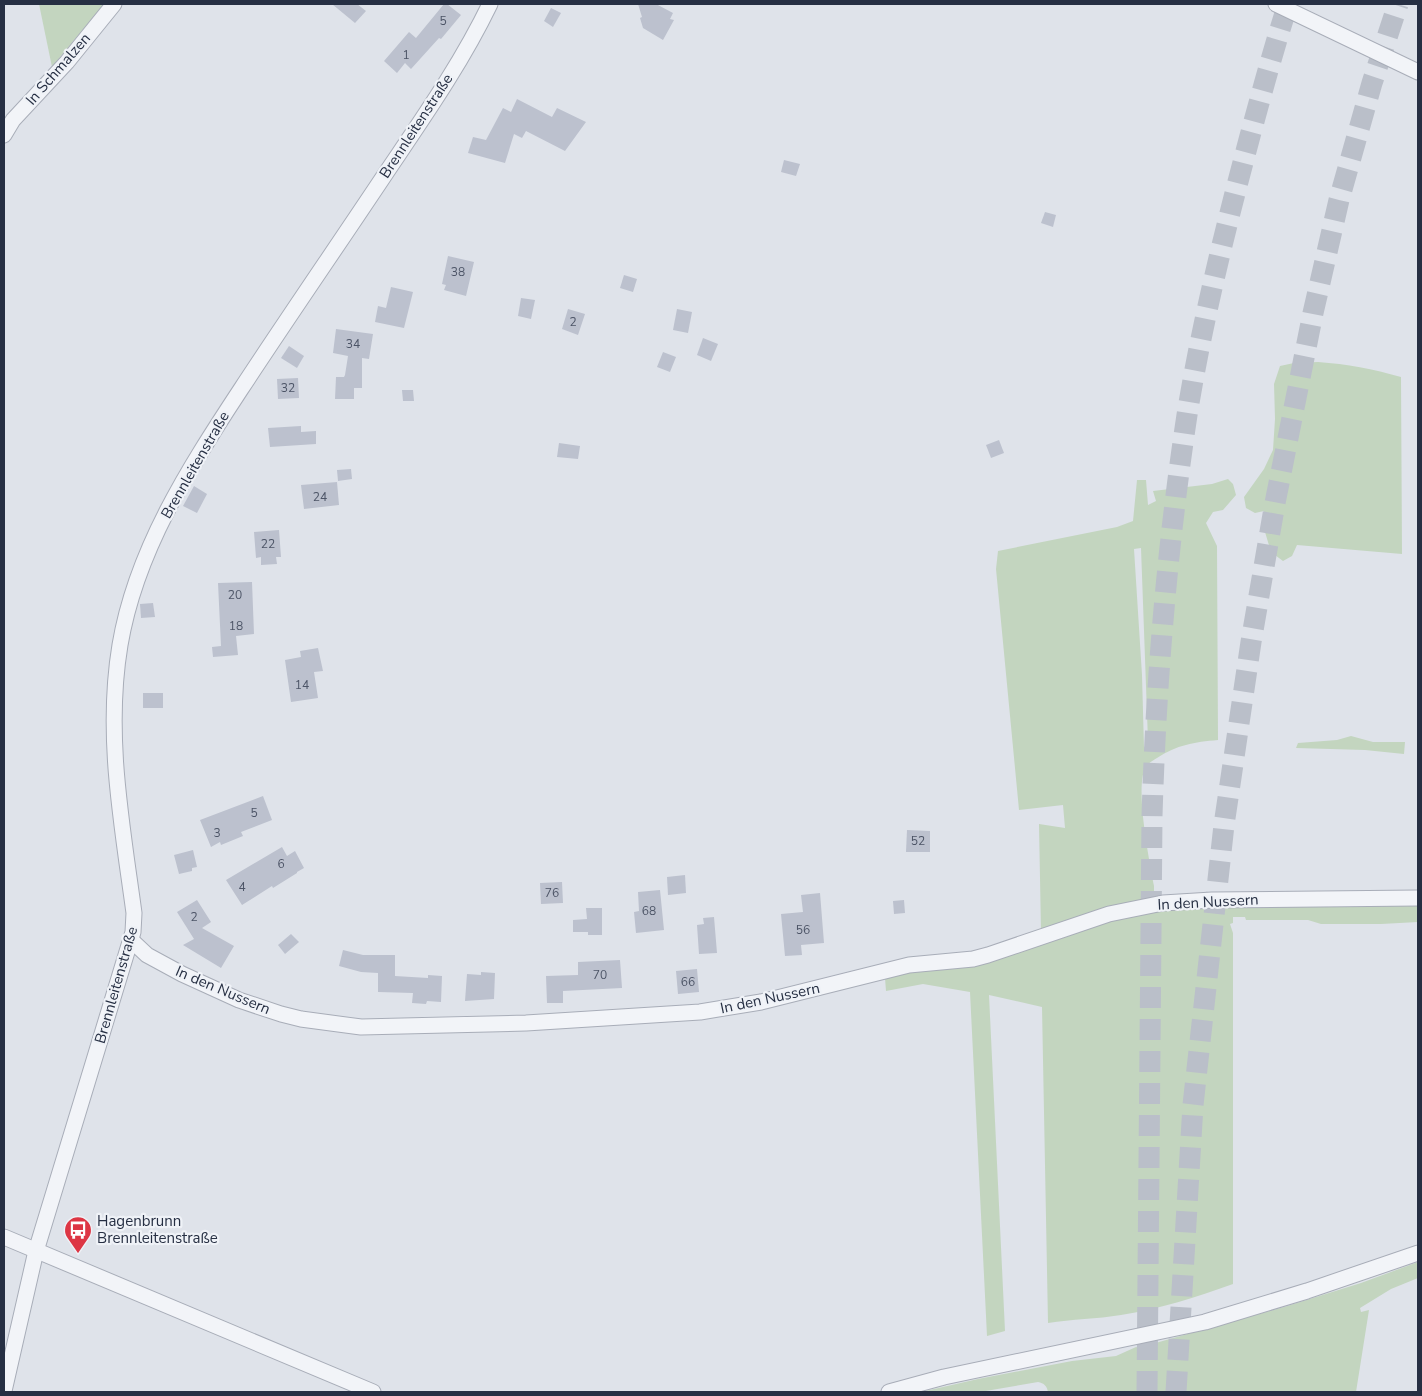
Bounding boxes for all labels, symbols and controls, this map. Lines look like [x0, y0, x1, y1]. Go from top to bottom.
house number: 5 [439, 13, 447, 29]
street label: In Schmalzen [21, 29, 95, 109]
house number: 1 [402, 47, 410, 63]
street label: Brennleitenstraße [375, 70, 457, 182]
house number: 38 [451, 264, 465, 280]
house number: 2 [569, 314, 577, 330]
house number: 34 [346, 336, 360, 352]
house number: 32 [281, 380, 295, 396]
street label: Brennleitenstraße [156, 408, 234, 522]
house number: 24 [313, 489, 327, 505]
house number: 22 [261, 536, 275, 552]
house number: 20 [228, 587, 242, 603]
house number: 18 [229, 618, 243, 634]
house number: 14 [295, 677, 309, 693]
house number: 5 [250, 805, 258, 821]
house number: 3 [213, 825, 221, 841]
house number: 52 [911, 833, 925, 849]
house number: 6 [277, 856, 285, 872]
house number: 4 [238, 879, 246, 895]
house number: 76 [545, 885, 559, 901]
street label: In den Nussern [1157, 889, 1259, 915]
house number: 68 [642, 903, 656, 919]
house number: 2 [190, 909, 198, 925]
house number: 56 [796, 922, 810, 938]
street label: Brennleitenstraße [90, 924, 142, 1046]
street label: In den Nussern [173, 961, 273, 1019]
house number: 70 [593, 967, 607, 983]
house number: 66 [681, 974, 695, 990]
street label: In den Nussern [718, 978, 822, 1018]
place label: Hagenbrunn Brennleitenstraße [97, 1211, 218, 1248]
bus stop icon: Hagenbrunn Brennleitenstraße [63, 1215, 93, 1254]

